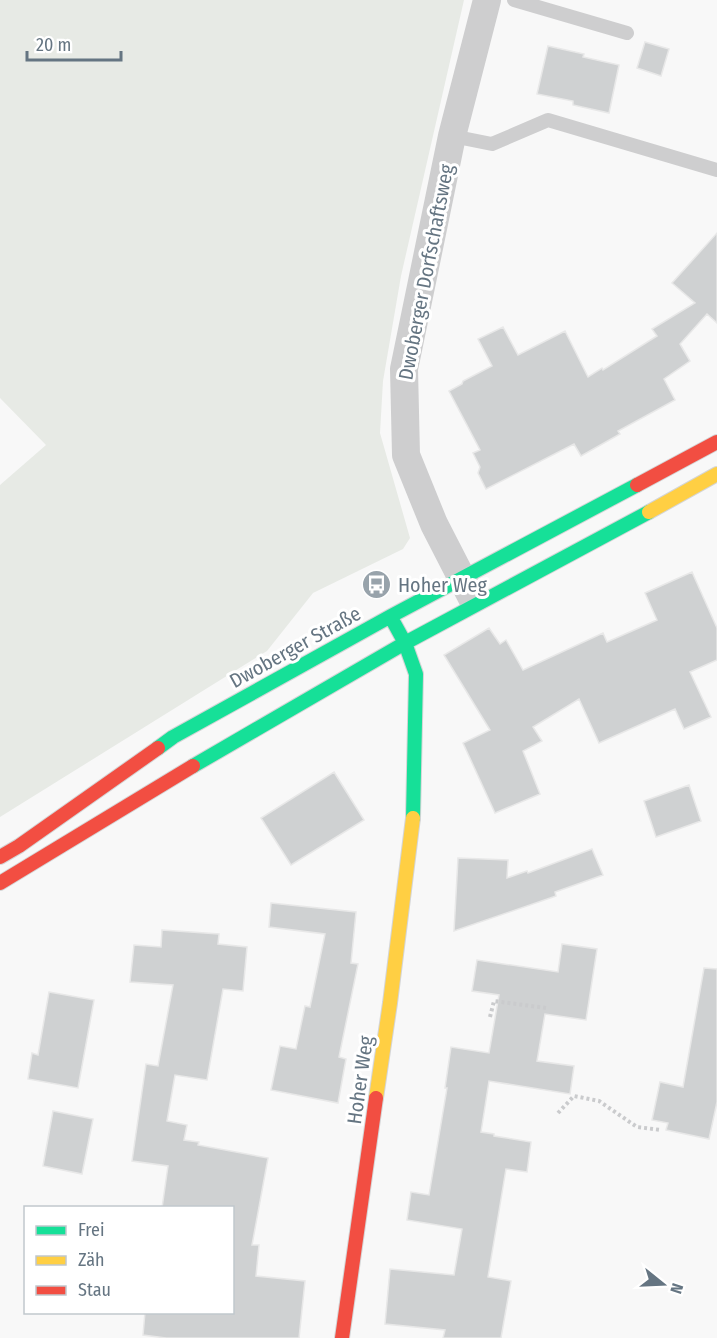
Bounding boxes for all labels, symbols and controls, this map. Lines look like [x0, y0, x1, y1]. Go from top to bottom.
scale bar [27, 24, 122, 62]
text: 20 m [36, 34, 71, 56]
street label: Dwoberger Dorfschaftsweg [393, 162, 459, 382]
bus stop icon: Hoher Weg [361, 569, 393, 601]
place label: Hoher Weg [398, 573, 487, 597]
street label: Dwoberger Straße [225, 601, 365, 693]
street label: Hoher Weg [342, 1034, 378, 1126]
legend [24, 1206, 234, 1314]
text: Frei [78, 1219, 104, 1241]
text: Zäh [78, 1249, 105, 1271]
north arrow [633, 1254, 693, 1314]
text: Stau [78, 1279, 111, 1301]
text: N [666, 1281, 687, 1296]

